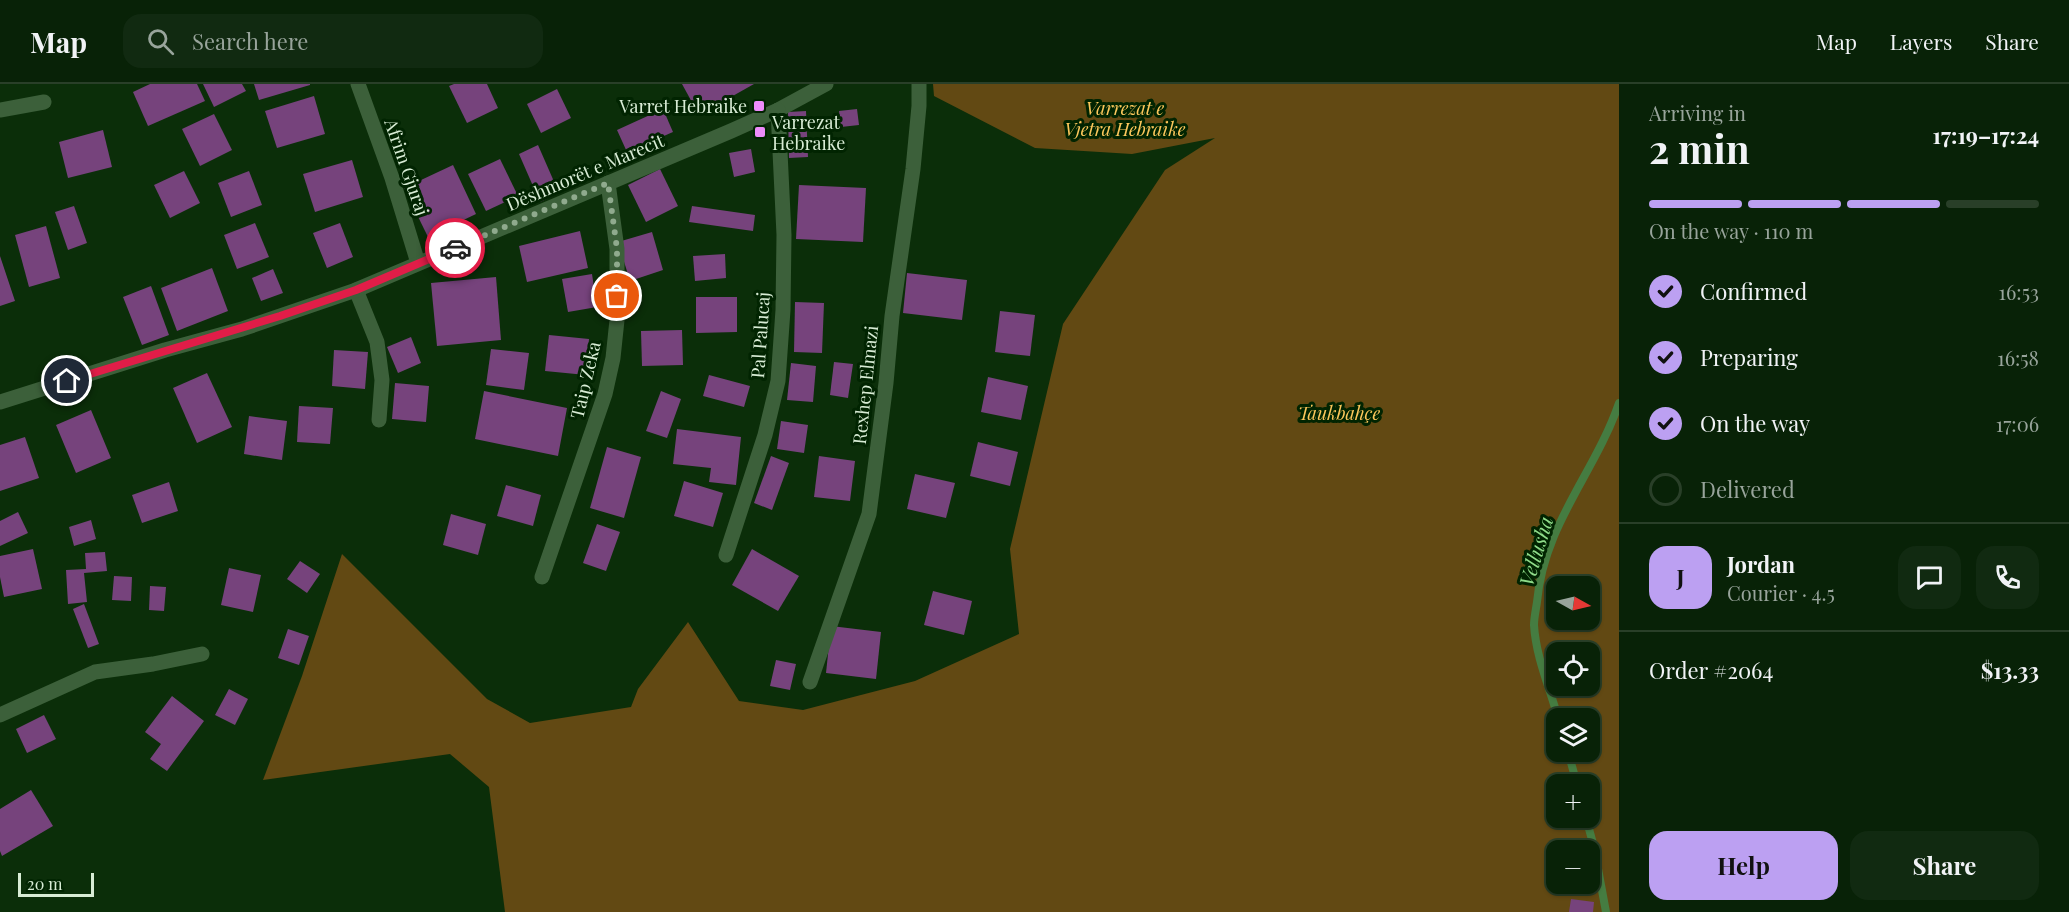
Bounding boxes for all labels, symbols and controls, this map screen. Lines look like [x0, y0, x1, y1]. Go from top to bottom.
search box [123, 14, 543, 68]
text: Map [30, 23, 87, 60]
icon: search [144, 25, 177, 58]
text: Search here [192, 26, 308, 56]
text: Map [1816, 27, 1857, 55]
text: Layers [1890, 27, 1952, 55]
text: Share [1985, 27, 2039, 55]
place label: Varret Hebraike [618, 94, 747, 118]
park label: Varrezat e Vjetra Hebraike [1064, 96, 1186, 141]
marker: Varret Hebraike [752, 99, 766, 113]
text: Arriving in [1649, 99, 1746, 126]
place label: Varrezat Hebraike [771, 110, 845, 155]
street label: Afrim Gjuraj [379, 115, 435, 219]
text: 17:19–17:24 [1933, 120, 2039, 150]
text: 2 min [1649, 122, 1750, 174]
marker: Varrezat Hebraike [753, 125, 767, 139]
street label: Dëshmorët e Marecit [502, 128, 668, 216]
text: On the way · 110 m [1649, 217, 1813, 244]
courier [425, 218, 485, 278]
icon: car [439, 232, 472, 265]
pin [591, 270, 642, 321]
icon: check [1649, 275, 1682, 308]
text: Confirmed [1700, 276, 1807, 306]
text: 16:53 [1999, 278, 2039, 305]
icon: bag [600, 279, 633, 312]
street label: Pal Palucaj [745, 291, 775, 379]
street label: Rexhep Elmazi [847, 324, 883, 446]
street label: Taip Zeka [564, 339, 606, 421]
icon: check [1649, 341, 1682, 374]
text: Preparing [1700, 342, 1798, 372]
text: 16:58 [1997, 344, 2039, 371]
pin [41, 355, 92, 406]
icon: home [50, 364, 83, 397]
park label: Taukbahçe [1298, 401, 1380, 425]
icon: check [1649, 407, 1682, 440]
text: On the way [1700, 408, 1810, 438]
text: 17:06 [1996, 410, 2039, 437]
text: Delivered [1700, 474, 1795, 504]
water label: Vellusha [1512, 513, 1558, 589]
button: chat [1898, 546, 1961, 609]
button: phone [1976, 546, 2039, 609]
text: Jordan [1727, 549, 1795, 579]
text: J [1676, 562, 1685, 592]
north arrow [1546, 576, 1600, 630]
map controls [1546, 576, 1600, 894]
text: Courier · 4.5 [1727, 579, 1835, 606]
button: locate [1546, 642, 1600, 696]
text: Order #2064 [1649, 655, 1773, 685]
text: $13.33 [1981, 655, 2039, 685]
button: layers [1546, 708, 1600, 762]
button: + [1546, 774, 1600, 828]
button: Help [1649, 831, 1838, 900]
button: Share [1850, 831, 2039, 900]
button: − [1546, 840, 1600, 894]
scale bar [18, 870, 94, 898]
text: 20 m [27, 873, 62, 894]

